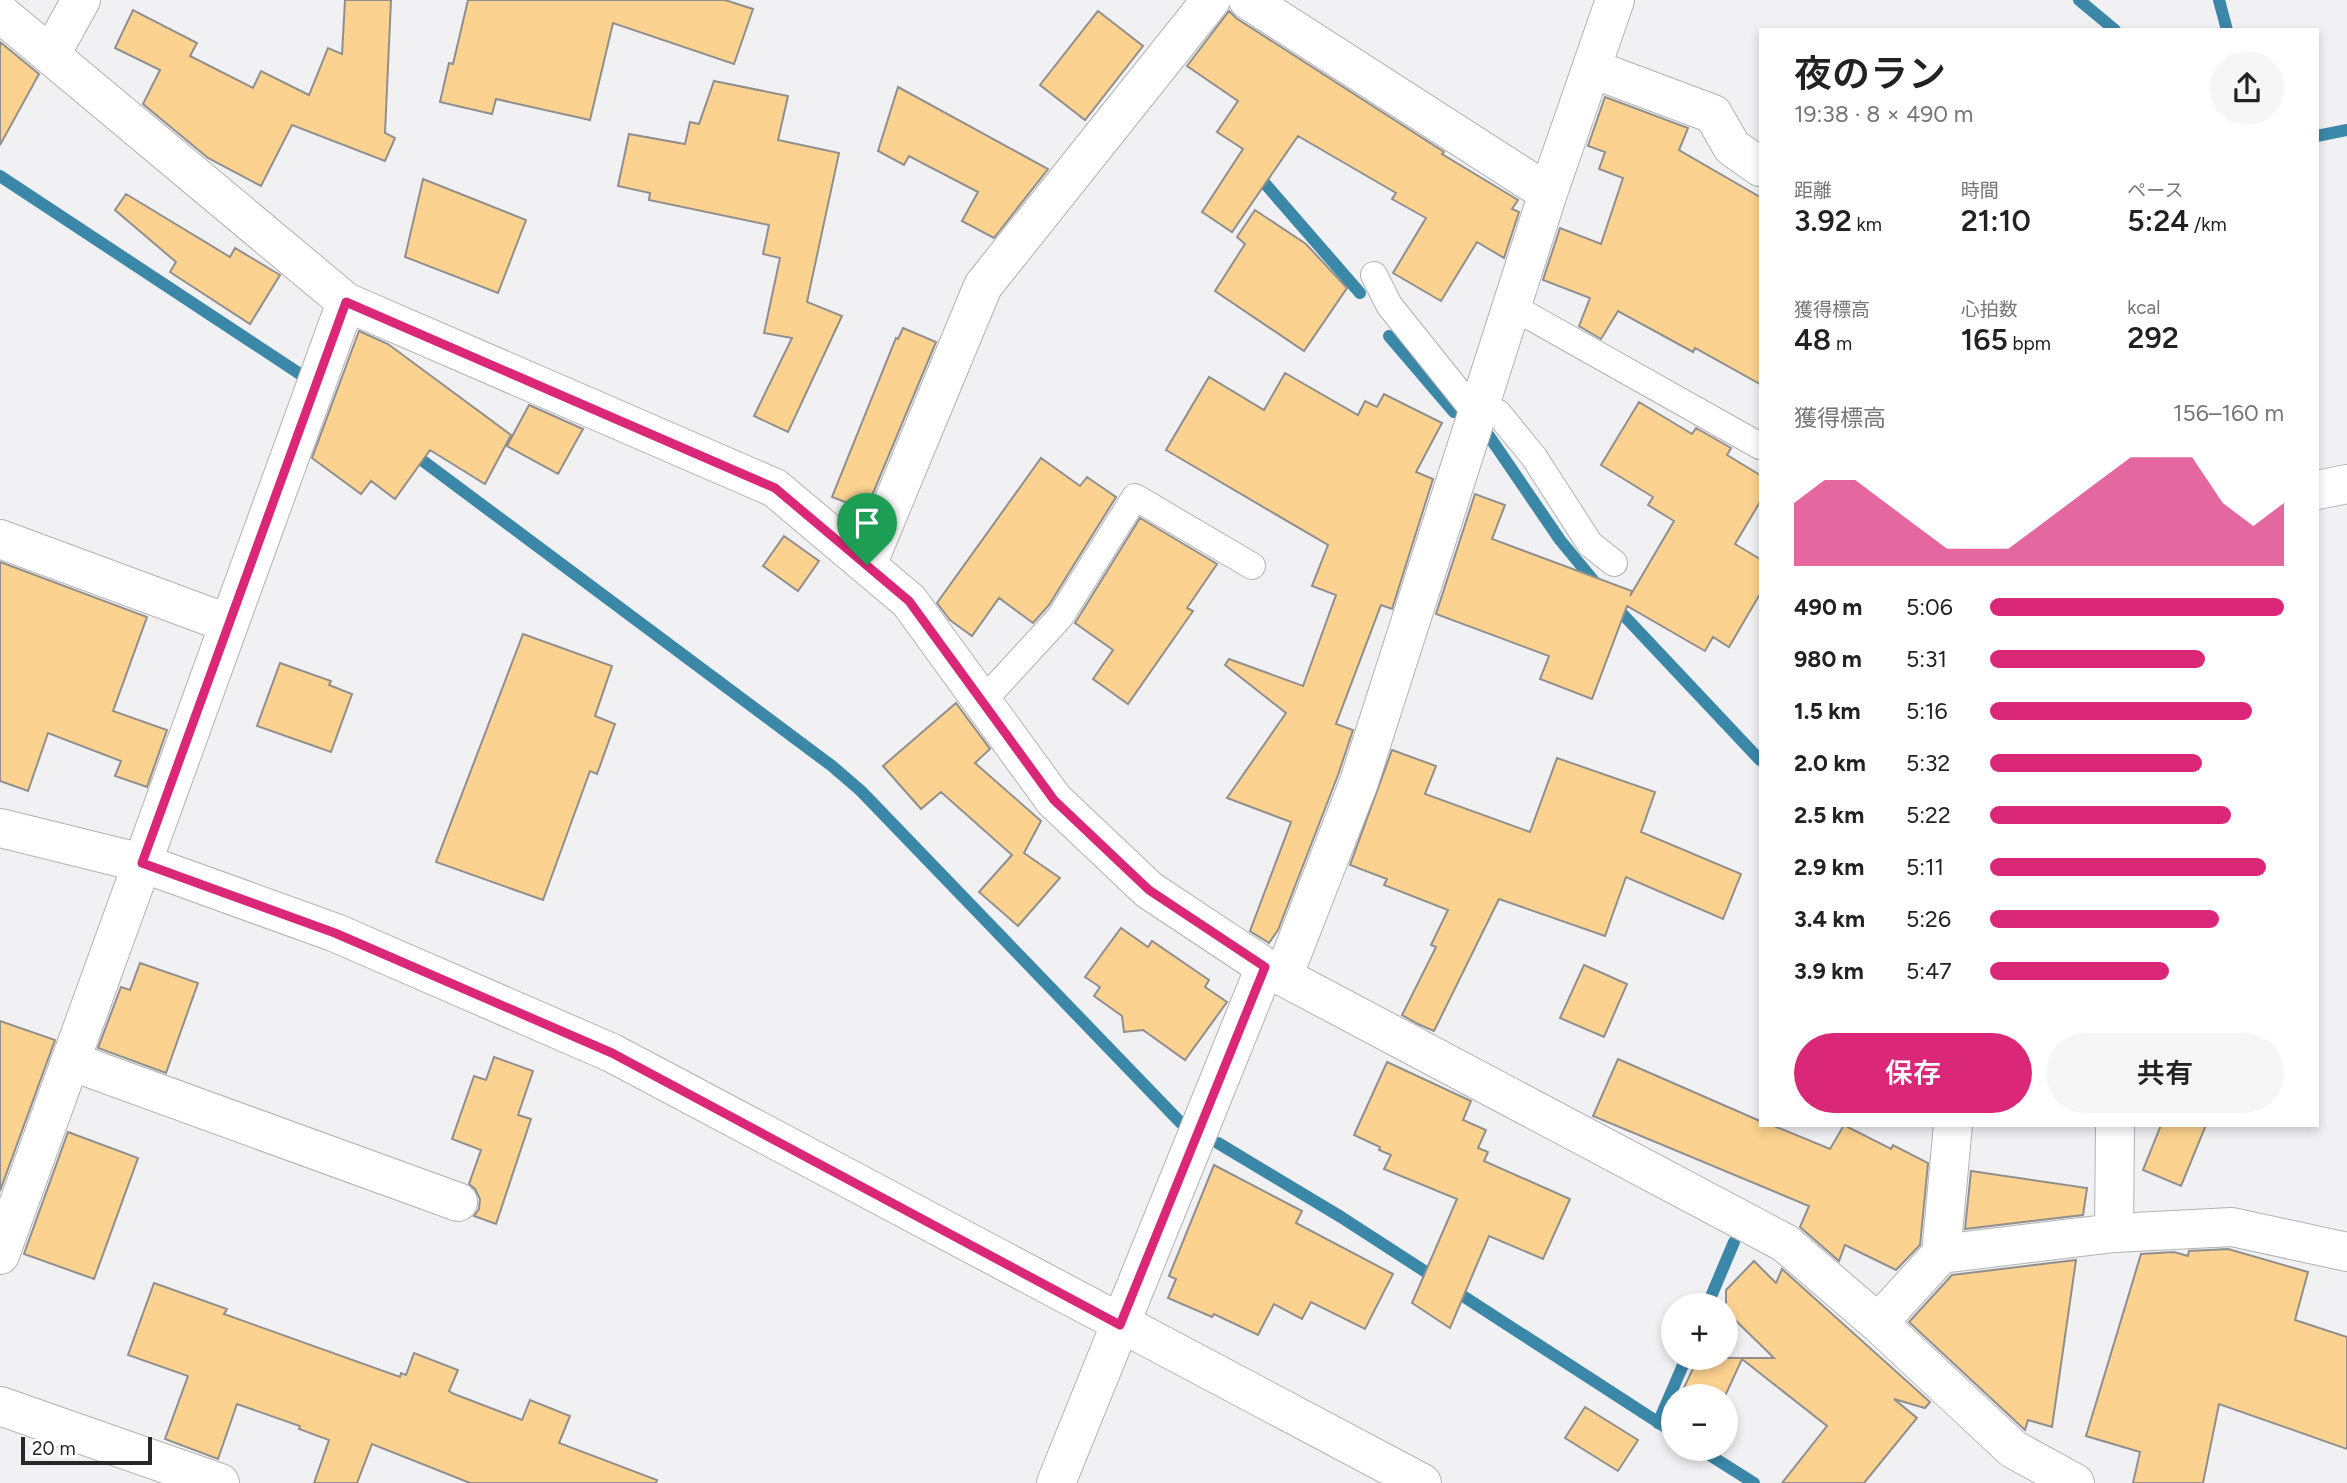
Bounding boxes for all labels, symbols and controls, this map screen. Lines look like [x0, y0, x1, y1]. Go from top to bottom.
text: 夜のラン [1794, 51, 1946, 97]
button: share [2210, 51, 2284, 125]
text: 19:38 · 8 × 490 m [1794, 100, 1973, 128]
text: 距離 [1794, 179, 1832, 202]
text: 時間 [1961, 179, 1999, 202]
text: ペース [2127, 179, 2183, 202]
text: 3.92 [1794, 202, 1852, 239]
text: 21:10 [1961, 202, 2031, 239]
text: 5:24 [2127, 202, 2189, 239]
text: km [1852, 213, 1882, 236]
text: /km [2189, 213, 2227, 236]
text: kcal [2127, 296, 2161, 319]
text: 獲得標高 [1794, 298, 1870, 321]
text: 心拍数 [1961, 298, 2018, 321]
text: 292 [2127, 319, 2179, 356]
text: 48 [1794, 321, 1831, 358]
text: 165 [1961, 321, 2008, 358]
text: m [1831, 332, 1852, 355]
text: bpm [2008, 332, 2051, 355]
text: 156–160 m [2173, 399, 2284, 427]
text: 獲得標高 [1794, 404, 1886, 432]
pin [837, 493, 897, 565]
icon: arrive [848, 504, 886, 542]
text: 490 m [1794, 593, 1862, 621]
text: 5:06 [1906, 593, 1953, 621]
text: 980 m [1794, 645, 1862, 673]
text: 5:31 [1906, 645, 1947, 673]
text: 1.5 km [1794, 697, 1861, 725]
text: 5:16 [1906, 697, 1948, 725]
text: 2.0 km [1794, 749, 1866, 777]
text: 5:32 [1906, 749, 1950, 777]
text: 2.5 km [1794, 801, 1864, 829]
text: 5:22 [1906, 801, 1951, 829]
text: 2.9 km [1794, 853, 1864, 881]
text: 5:11 [1906, 853, 1944, 881]
text: 3.4 km [1794, 905, 1865, 933]
text: 5:26 [1906, 905, 1951, 933]
text: 3.9 km [1794, 957, 1864, 985]
text: 5:47 [1906, 957, 1952, 985]
button: 保存 [1794, 1033, 2032, 1113]
button: 共有 [2046, 1033, 2284, 1113]
map controls [1661, 1293, 1738, 1461]
button: + [1661, 1293, 1738, 1370]
button: − [1661, 1384, 1738, 1461]
scale bar [21, 1434, 152, 1466]
text: 20 m [32, 1437, 76, 1460]

